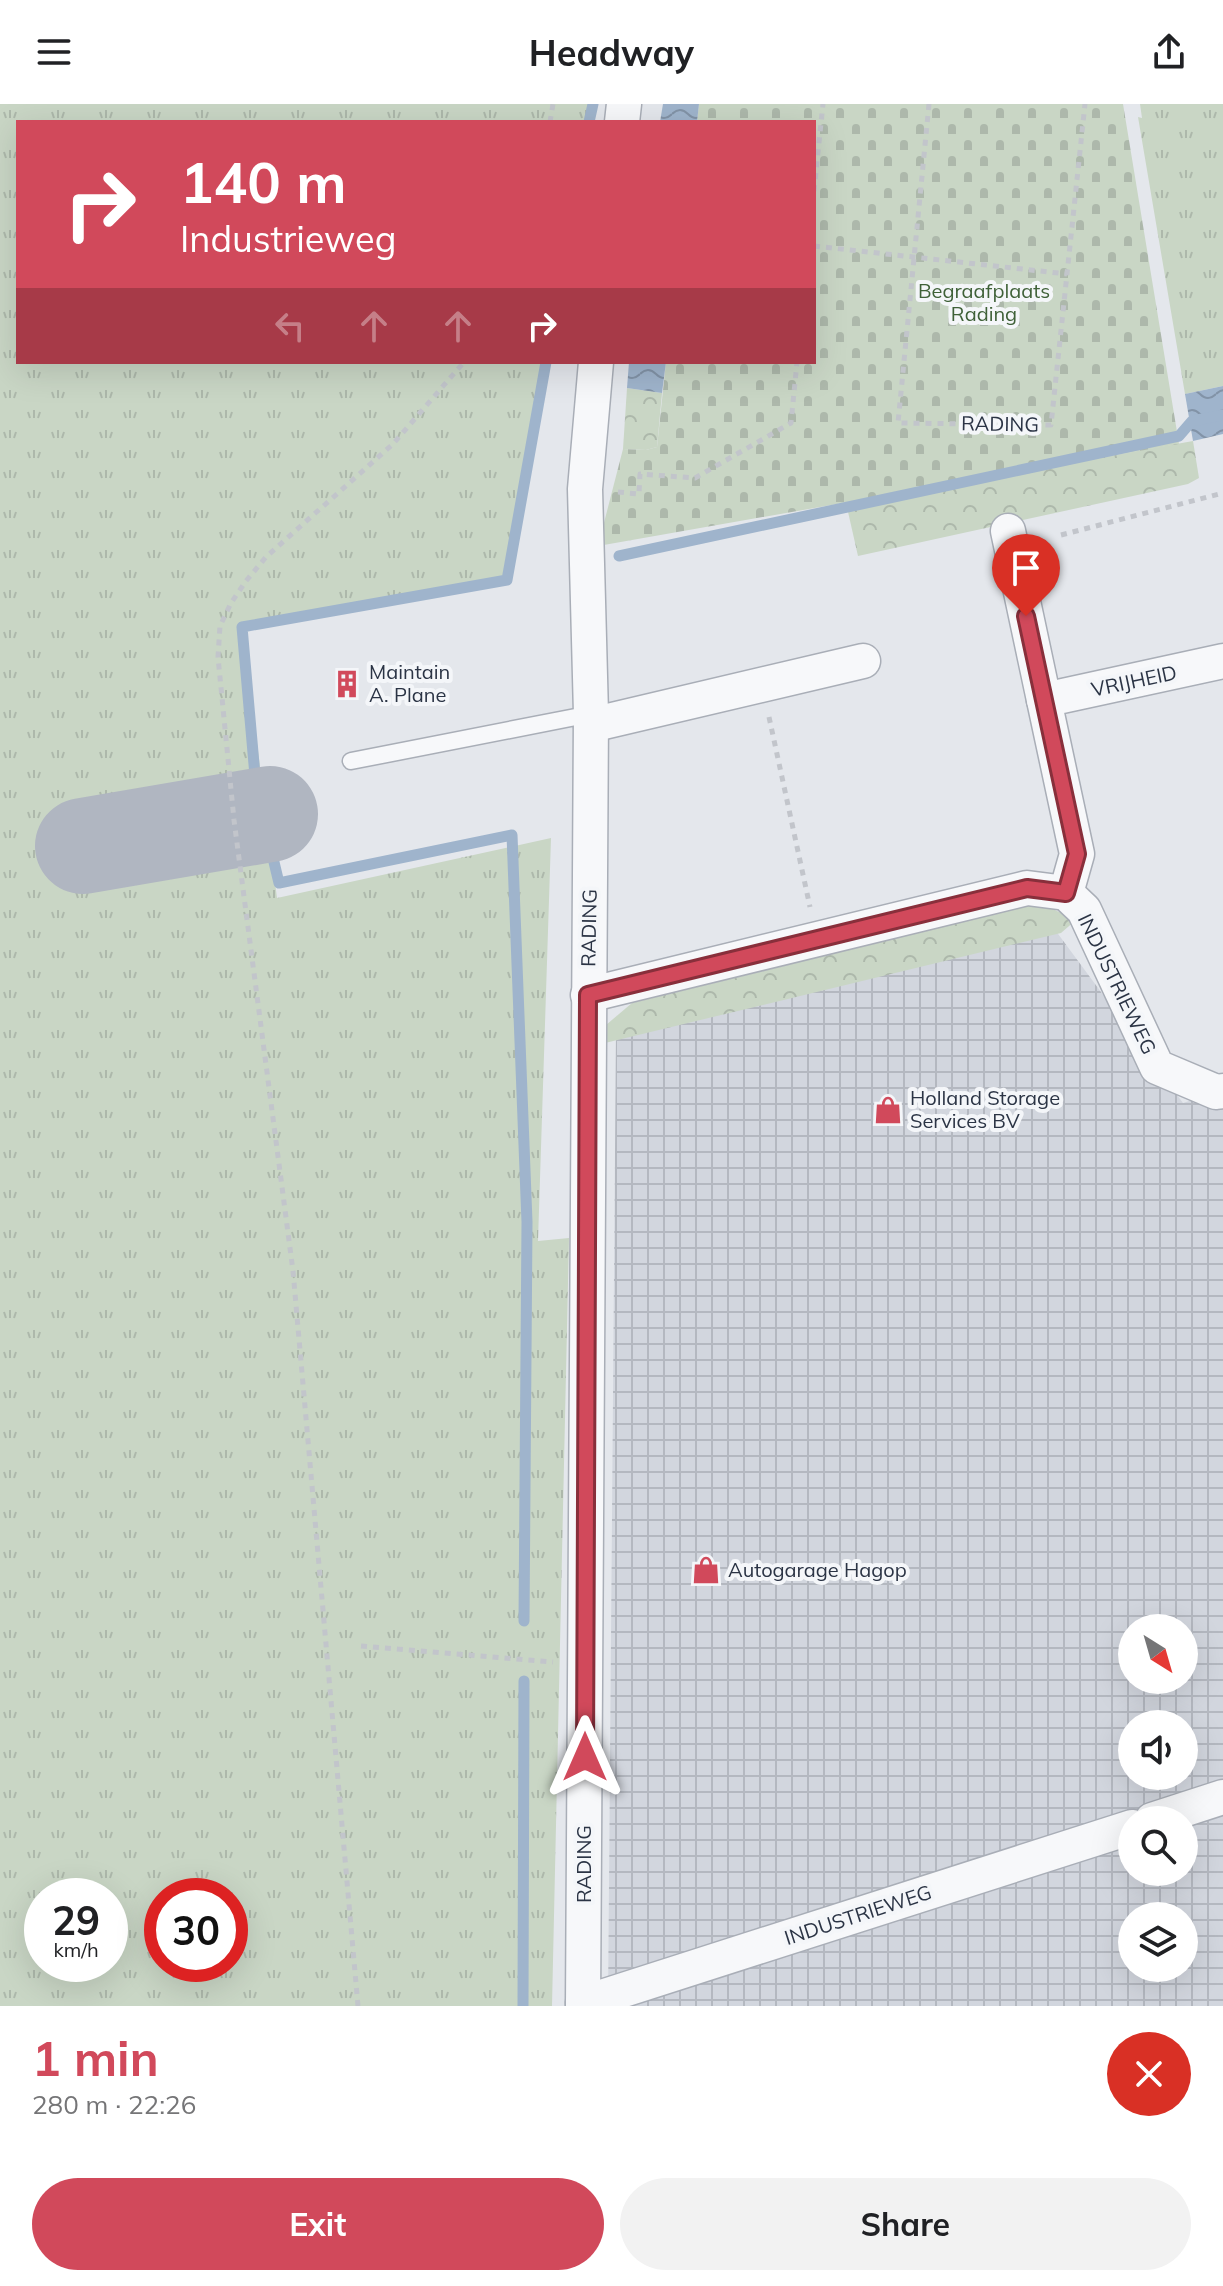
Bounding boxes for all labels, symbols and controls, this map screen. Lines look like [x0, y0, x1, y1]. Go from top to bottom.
icon: menu [32, 30, 76, 74]
text: Headway [529, 30, 694, 75]
icon: share [1147, 30, 1191, 74]
text: 140 m [180, 147, 347, 217]
icon: right [48, 152, 152, 256]
text: Industrieweg [180, 216, 396, 261]
park label: Begraafplaats Rading [918, 278, 1050, 326]
icon: left [268, 304, 312, 348]
icon: ahead [352, 304, 396, 348]
icon: ahead [436, 304, 480, 348]
icon: right [520, 304, 564, 348]
street label: RADING [961, 410, 1039, 437]
pin [992, 534, 1060, 616]
icon: arrive [1004, 546, 1048, 590]
place label: Maintain A. Plane [369, 659, 450, 707]
street label: VRIJHEID [1089, 659, 1179, 702]
building icon: Maintain A. Plane [332, 669, 362, 699]
street label: RADING [575, 889, 602, 967]
street label: INDUSTRIEWEG [1073, 909, 1162, 1058]
place label: Holland Storage Services BV [910, 1085, 1060, 1133]
shop icon: Holland Storage Services BV [873, 1095, 903, 1125]
shop icon: Autogarage Hagop [691, 1555, 721, 1585]
place label: Autogarage Hagop [728, 1557, 907, 1582]
north arrow [1118, 1614, 1198, 1694]
map controls [1118, 1614, 1198, 1982]
button: sound [1118, 1710, 1198, 1790]
position arrow [543, 1715, 627, 1799]
button: search [1118, 1806, 1198, 1886]
street label: RADING [571, 1825, 596, 1903]
speed limit sign: 30 [144, 1878, 248, 1982]
street label: INDUSTRIEWEG [781, 1879, 935, 1950]
text: 29 [52, 1895, 100, 1945]
button: layers [1118, 1902, 1198, 1982]
text: km/h [53, 1937, 99, 1962]
text: 1 min [32, 2028, 159, 2088]
button: close [1107, 2032, 1191, 2116]
text: 280 m · 22:26 [32, 2088, 196, 2121]
button: Exit [32, 2178, 604, 2270]
button: Share [620, 2178, 1191, 2270]

